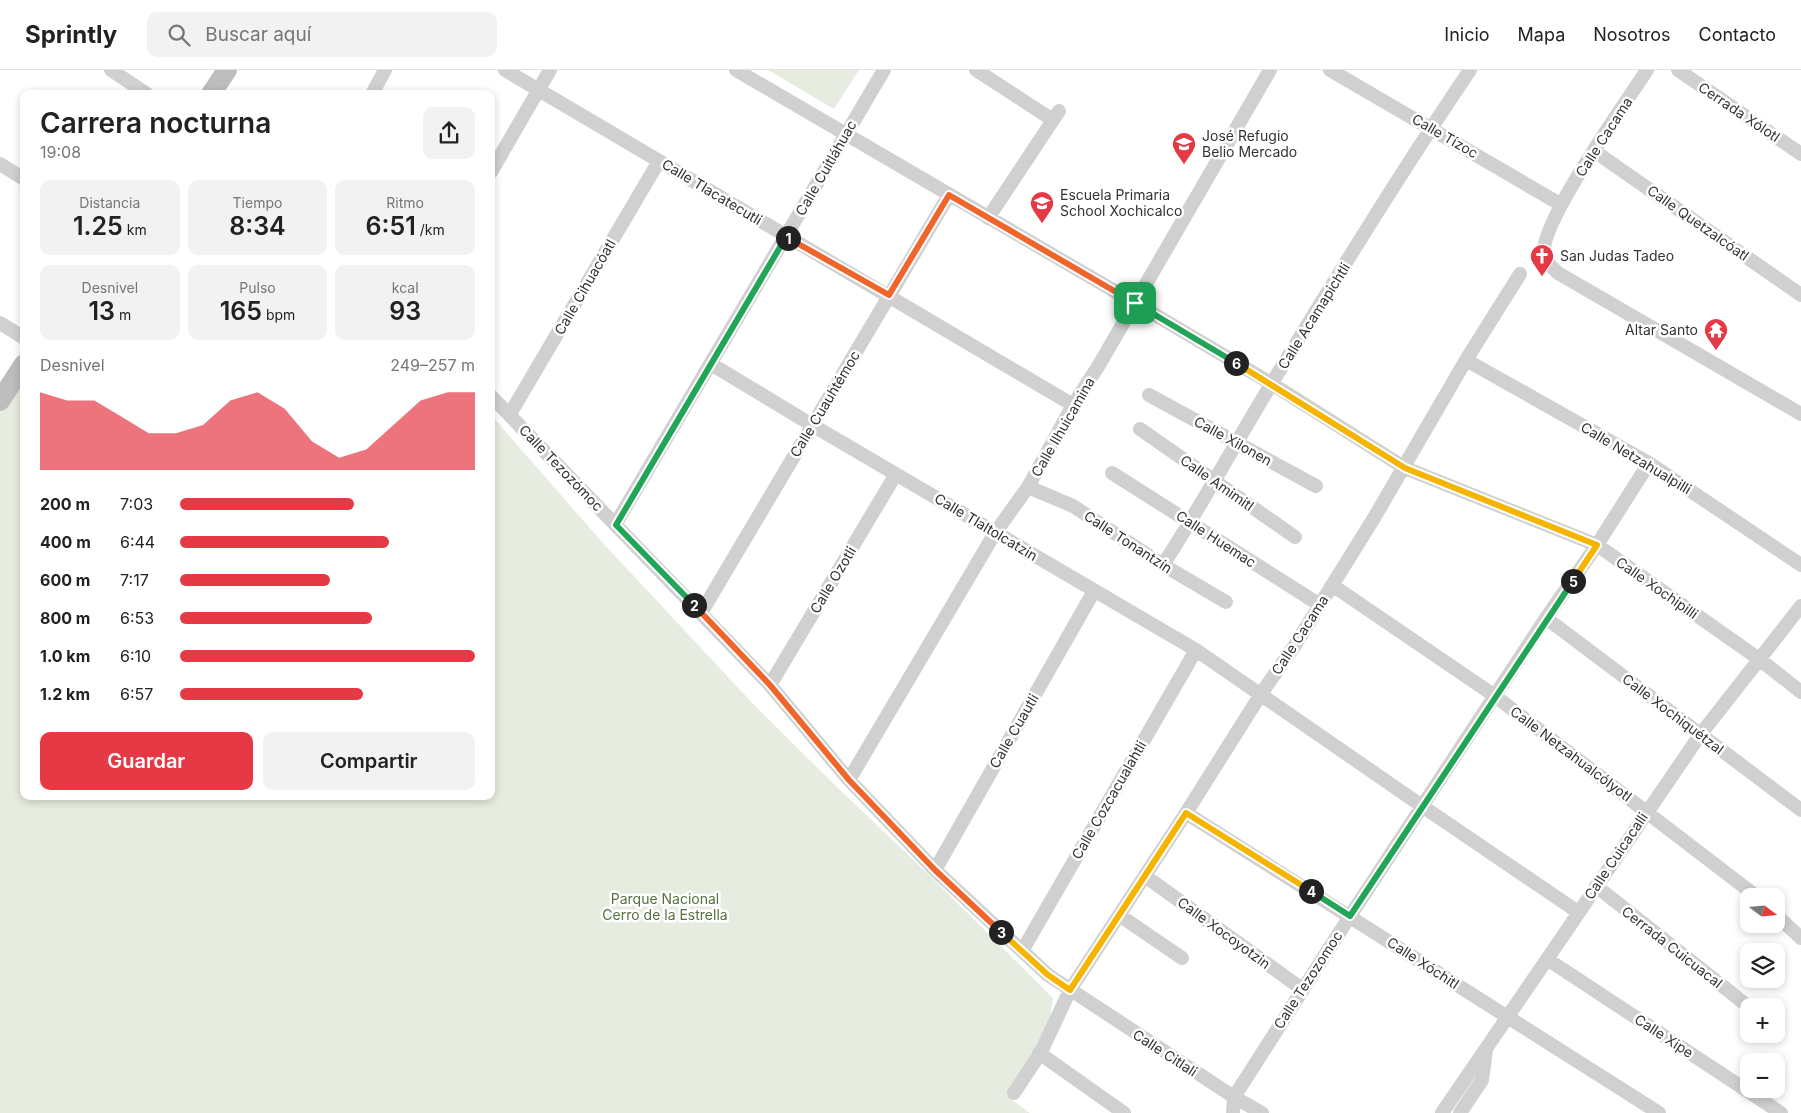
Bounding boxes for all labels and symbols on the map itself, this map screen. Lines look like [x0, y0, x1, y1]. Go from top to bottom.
street label: Cerrada Xólotl [1695, 78, 1783, 145]
street label: Calle Cacama [1572, 94, 1636, 180]
street label: Calle Tízoc [1409, 110, 1481, 161]
street label: Calle Cuitláhuac [791, 117, 860, 218]
place label: José Refugio Belio Mercado [1202, 127, 1297, 160]
school or university icon: José Refugio Belio Mercado [1171, 131, 1197, 165]
street label: Calle Tlacatecutli [659, 155, 765, 228]
street label: Calle Quetzalcóatl [1644, 181, 1752, 264]
place label: Escuela Primaria School Xochicalco [1060, 186, 1182, 219]
school or university icon: Escuela Primaria School Xochicalco [1029, 190, 1055, 224]
pin: 1 [776, 226, 800, 250]
street label: Calle Cihuacóatl [550, 236, 619, 337]
church icon: San Judas Tadeo [1529, 243, 1555, 277]
place label: San Judas Tadeo [1560, 247, 1674, 264]
street label: Calle Acamapichtli [1274, 259, 1353, 372]
pin [1114, 282, 1156, 324]
temple icon: Altar Santo [1703, 317, 1729, 351]
place label: Altar Santo [1625, 321, 1698, 338]
street label: Calle Cuauhtémoc [786, 347, 863, 460]
pin: 6 [1224, 350, 1248, 376]
street label: Calle Ilhuicamina [1027, 374, 1098, 479]
street label: Calle Xilonen [1191, 412, 1275, 469]
street label: Calle Netzahualpilli [1578, 418, 1695, 497]
street label: Calle Tezozómoc [516, 421, 607, 514]
street label: Calle Amimitl [1177, 451, 1257, 514]
street label: Calle Tlaltolcatzin [932, 489, 1041, 564]
street label: Calle Huemac [1173, 506, 1259, 571]
street label: Calle Tonantzín [1081, 507, 1176, 576]
street label: Calle Ozotli [806, 543, 859, 616]
street label: Calle Xochipilli [1613, 553, 1702, 622]
pin: 5 [1560, 568, 1586, 594]
pin: 2 [682, 592, 706, 618]
street label: Calle Cacama [1268, 592, 1332, 678]
street label: Calle Xochiquétzal [1619, 670, 1727, 757]
street label: Calle Cuautli [985, 691, 1042, 771]
street label: Calle Netzahualcólyotl [1507, 702, 1635, 805]
street label: Calle Cozcacualahtli [1068, 738, 1149, 862]
street label: Calle Cuicacalli [1580, 809, 1651, 902]
pin: 4 [1298, 878, 1324, 904]
north arrow [1740, 888, 1785, 932]
park label: Parque Nacional Cerro de la Estrella [602, 890, 728, 923]
street label: Calle Xocoyotzin [1175, 893, 1274, 972]
street label: Cerrada Cuicuacal [1619, 902, 1726, 991]
pin: 3 [988, 920, 1014, 944]
street label: Calle Tezozomoc [1270, 928, 1346, 1032]
street label: Calle Xóchitl [1384, 933, 1462, 992]
street label: Calle Xipe [1632, 1010, 1697, 1061]
street label: Calle Citlali [1130, 1026, 1201, 1080]

